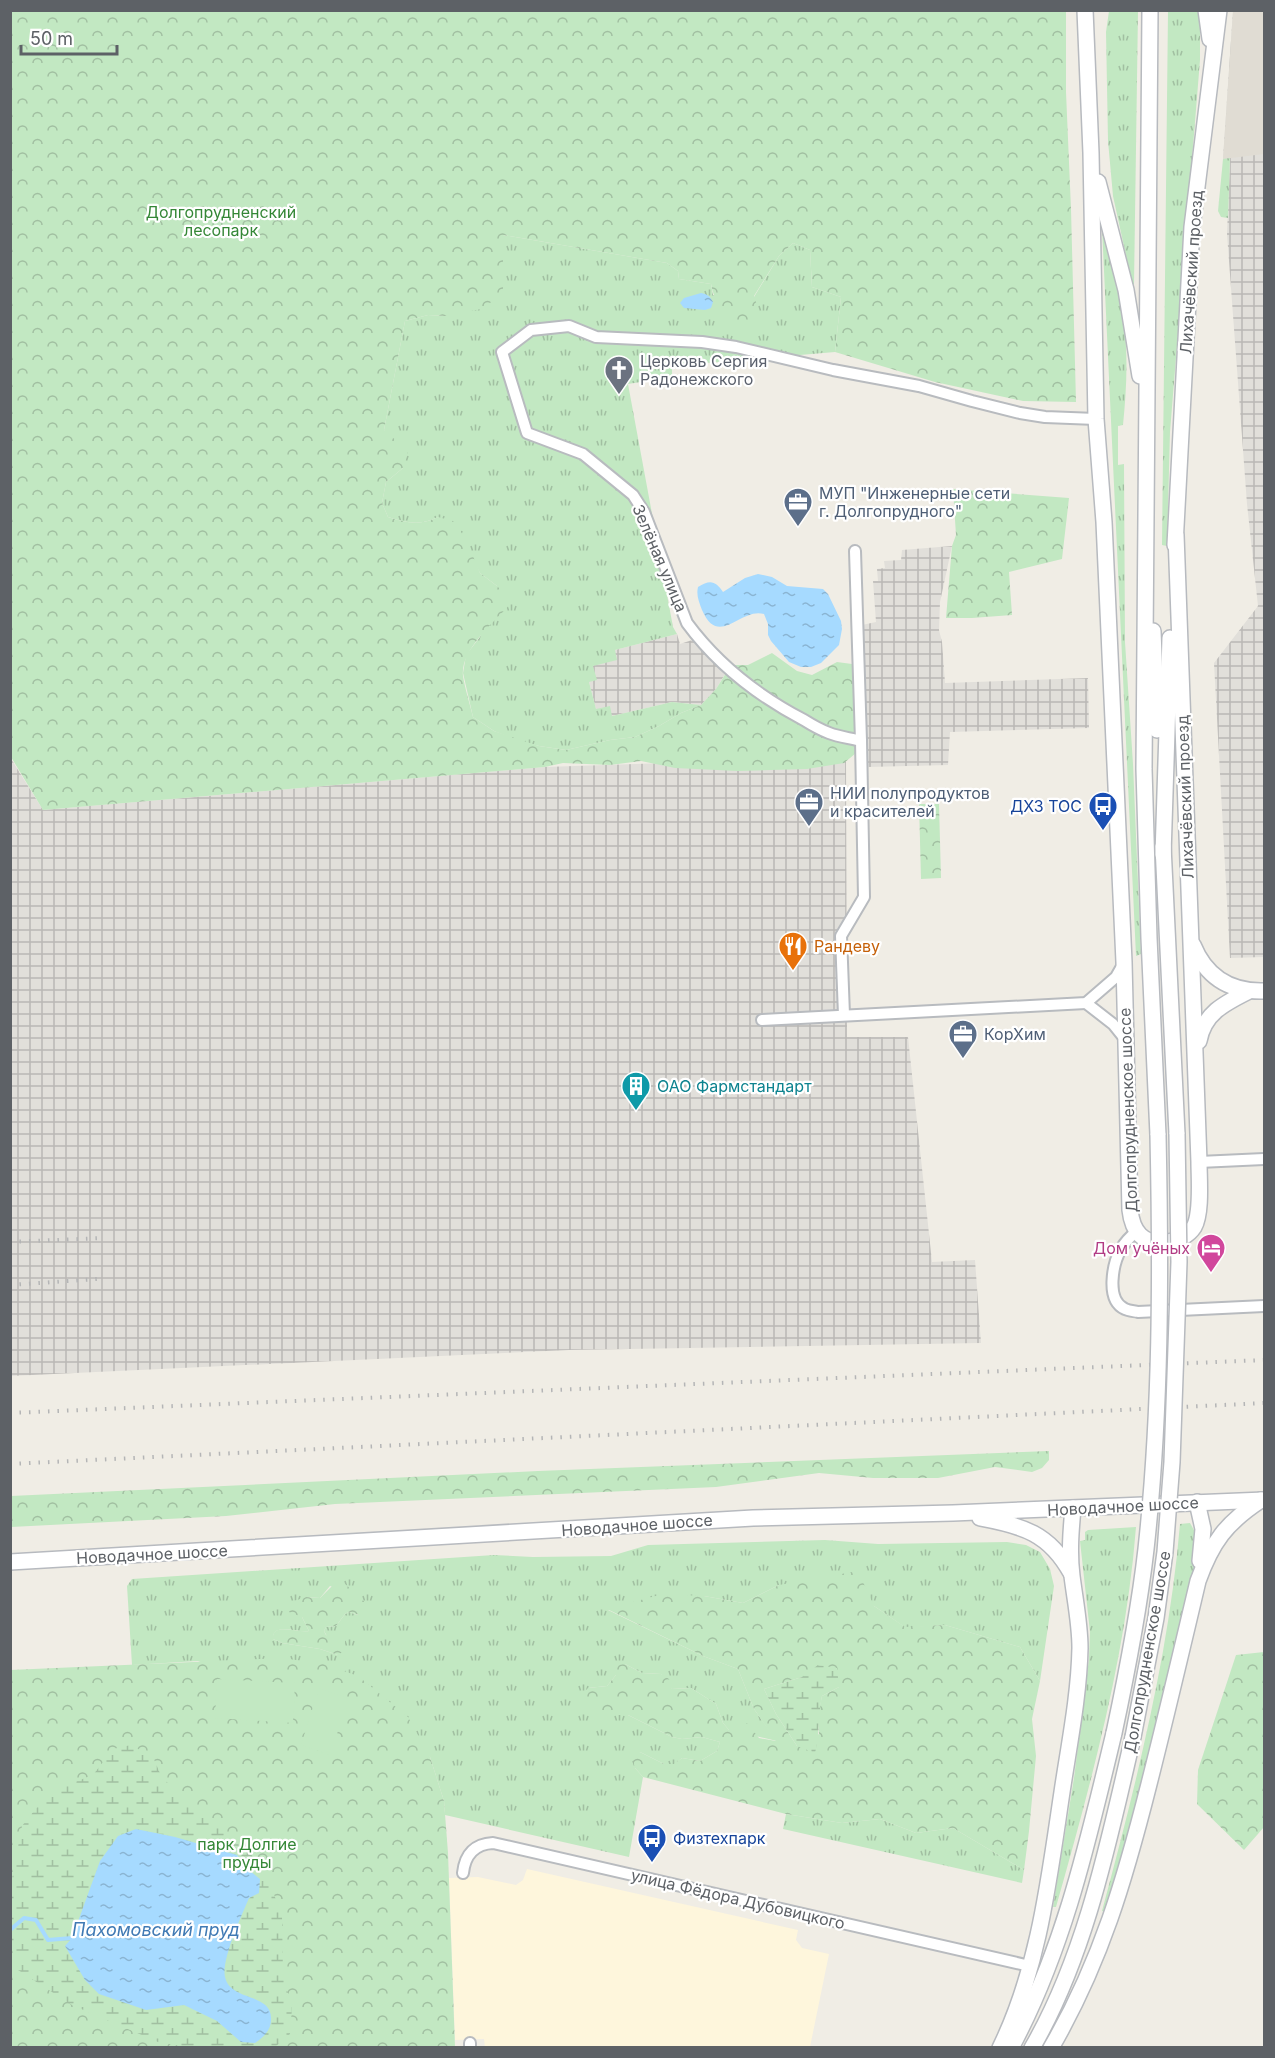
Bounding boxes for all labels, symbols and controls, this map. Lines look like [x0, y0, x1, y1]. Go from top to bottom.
scale bar [21, 18, 117, 56]
text: 50 m [30, 28, 73, 49]
street label: Лихачёвский проезд [1175, 189, 1207, 355]
park label: Долгопрудненский лесопарк [146, 202, 296, 240]
place label: Церковь Сергия Радонежского [640, 351, 767, 389]
church icon: Церковь Сергия Радонежского [603, 354, 635, 396]
place label: МУП "Инженерные сети г. Долгопрудного" [819, 483, 1010, 521]
office icon: МУП "Инженерные сети г. Долгопрудного" [782, 486, 814, 528]
street label: Зелёная улица [628, 501, 692, 615]
street label: Лихачёвский проезд [1172, 715, 1198, 879]
place label: НИИ полупродуктов и красителей [830, 783, 990, 821]
office icon: НИИ полупродуктов и красителей [793, 786, 825, 828]
bus stop icon: ДХЗ ТОС [1087, 790, 1119, 832]
place label: ДХЗ ТОС [1010, 796, 1082, 816]
restaurant icon: Рандеву [777, 930, 809, 972]
place label: Рандеву [814, 936, 880, 956]
street label: Долгопрудненское шоссе [1114, 1007, 1142, 1213]
office icon: КорХим [947, 1018, 979, 1060]
place label: КорХим [984, 1024, 1046, 1044]
building icon: ОАО Фармстандарт [620, 1070, 652, 1112]
place label: ОАО Фармстандарт [657, 1076, 812, 1096]
hotel icon: Дом учёных [1195, 1232, 1227, 1274]
place label: Дом учёных [1093, 1238, 1190, 1258]
street label: Новодачное шоссе [1047, 1492, 1199, 1520]
street label: Новодачное шоссе [561, 1510, 713, 1540]
street label: Новодачное шоссе [76, 1540, 228, 1568]
street label: Долгопрудненское шоссе [1119, 1549, 1175, 1755]
bus stop icon: Физтехпарк [636, 1822, 668, 1864]
place label: Физтехпарк [673, 1828, 766, 1848]
park label: парк Долгие пруды [197, 1834, 297, 1872]
street label: улица Фёдора Дубовицкого [629, 1865, 847, 1933]
water label: Пахомовский пруд [72, 1919, 240, 1940]

